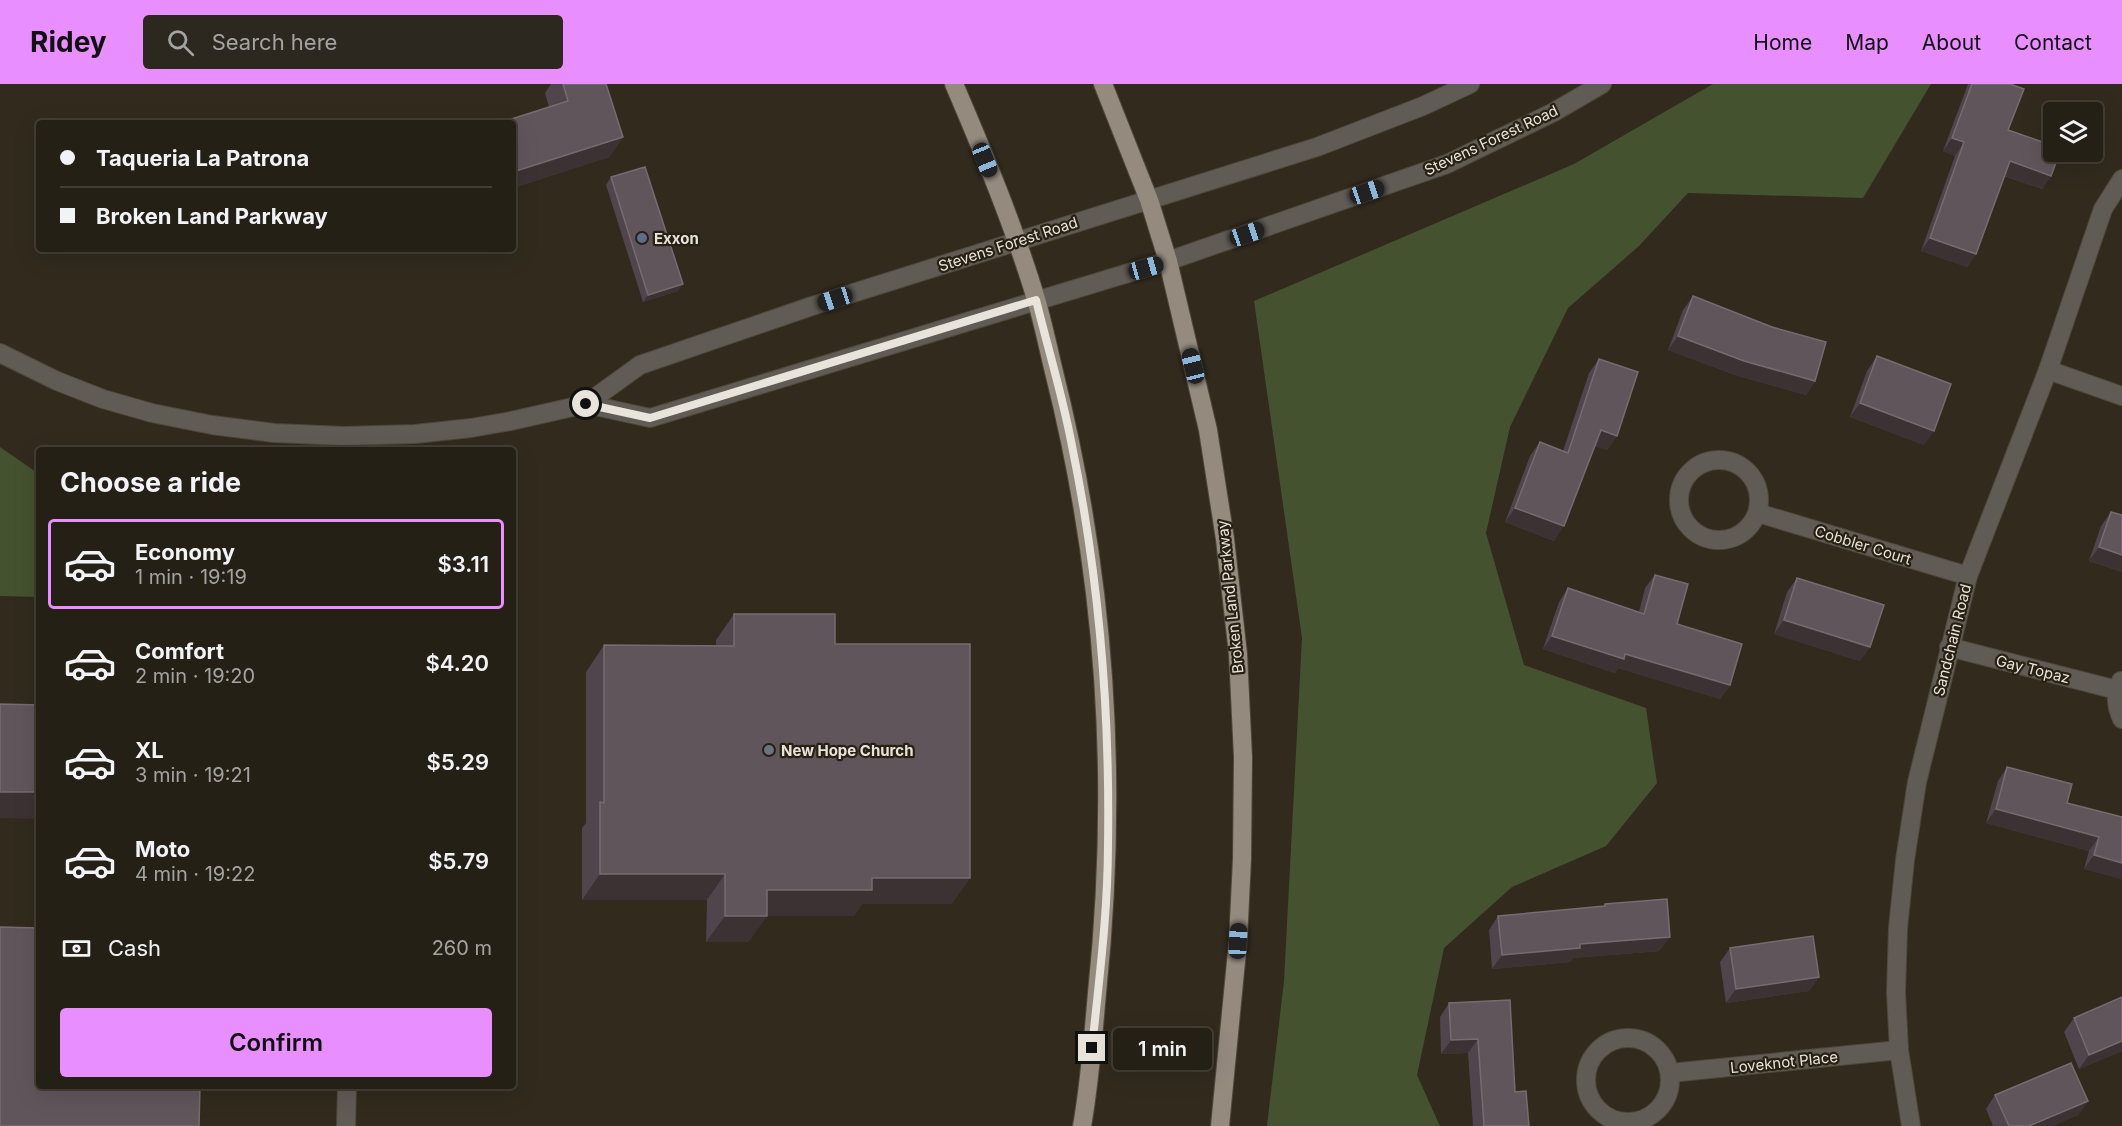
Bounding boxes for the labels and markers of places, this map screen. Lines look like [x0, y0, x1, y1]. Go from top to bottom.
place label: Exxon [654, 229, 699, 248]
marker: Exxon [635, 231, 649, 245]
place label: New Hope Church [781, 741, 914, 760]
marker: New Hope Church [762, 743, 776, 757]

